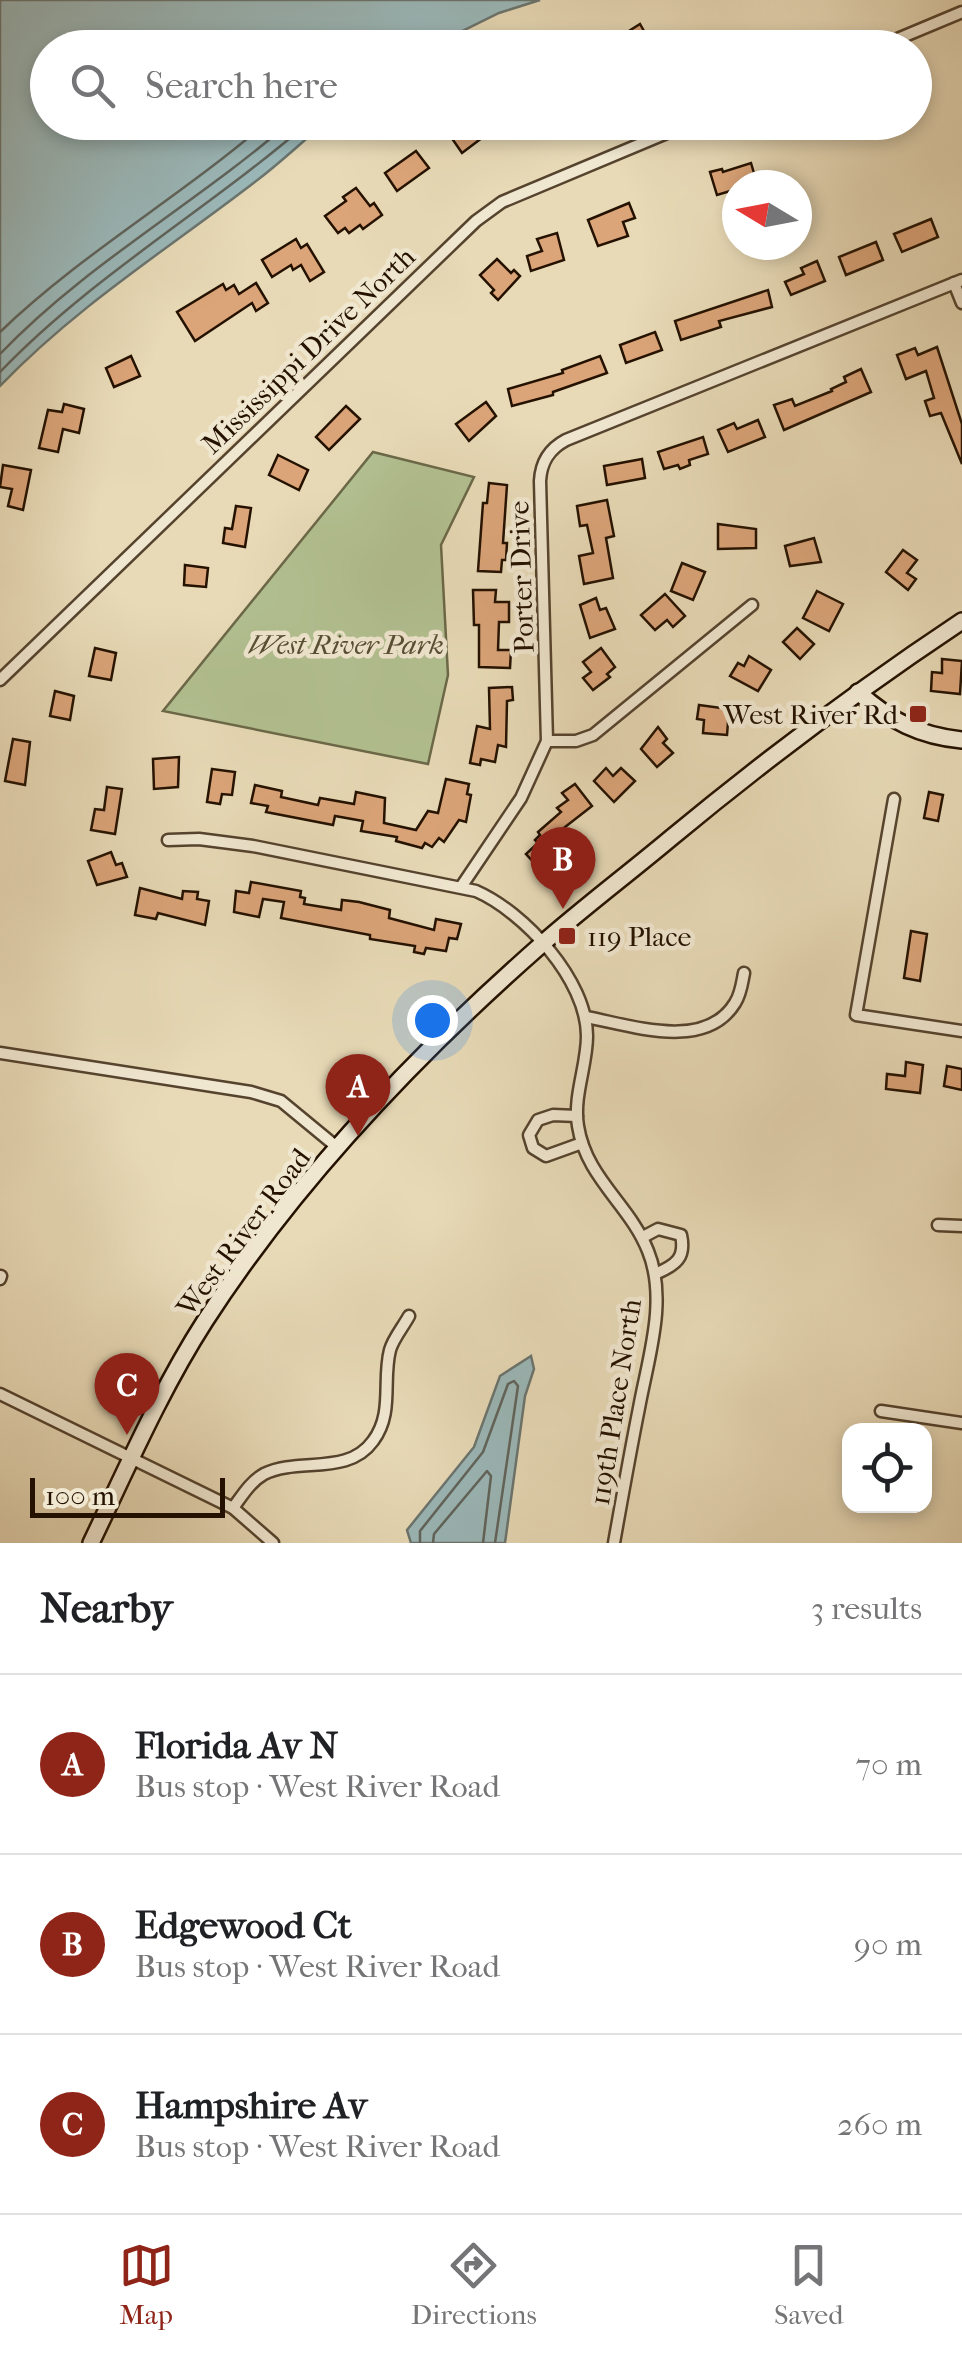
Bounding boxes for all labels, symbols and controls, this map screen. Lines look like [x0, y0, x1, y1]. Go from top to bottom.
search box [30, 30, 932, 140]
icon: search [65, 58, 120, 113]
text: Search here [145, 63, 338, 108]
north arrow [722, 170, 812, 260]
street label: Mississippi Drive North [195, 240, 422, 461]
street label: Porter Drive [502, 500, 541, 654]
park label: West River Park [248, 628, 444, 661]
place label: West River Rd [723, 698, 899, 731]
marker: West River Rd [907, 703, 929, 725]
pin: B [530, 826, 596, 909]
place label: 119 Place [587, 920, 692, 953]
marker: 119 Place [556, 925, 578, 947]
your location [407, 995, 458, 1046]
pin: A [326, 1054, 390, 1136]
street label: West River Road [169, 1141, 318, 1323]
street label: 119th Place North [583, 1296, 648, 1508]
pin: C [94, 1352, 160, 1435]
map controls [842, 1423, 932, 1513]
button: locate [842, 1423, 932, 1513]
scale bar [30, 1473, 225, 1518]
text: 100 m [45, 1479, 115, 1512]
text: Nearby [40, 1584, 172, 1633]
text: 3 results [811, 1590, 922, 1627]
text: Florida Av N [135, 1723, 338, 1768]
text: A [62, 1746, 83, 1783]
text: 70 m [856, 1746, 922, 1783]
text: Bus stop · West River Road [135, 1768, 500, 1805]
text: Edgewood Ct [135, 1903, 352, 1948]
text: B [62, 1926, 83, 1963]
text: 90 m [854, 1926, 922, 1963]
text: Bus stop · West River Road [135, 1948, 500, 1985]
text: Hampshire Av [135, 2083, 367, 2128]
text: C [62, 2106, 83, 2143]
text: 260 m [837, 2106, 922, 2143]
text: Bus stop · West River Road [135, 2128, 500, 2165]
tab: Map [119, 2238, 174, 2331]
tab: Directions [411, 2238, 537, 2331]
tab: Saved [774, 2238, 843, 2331]

